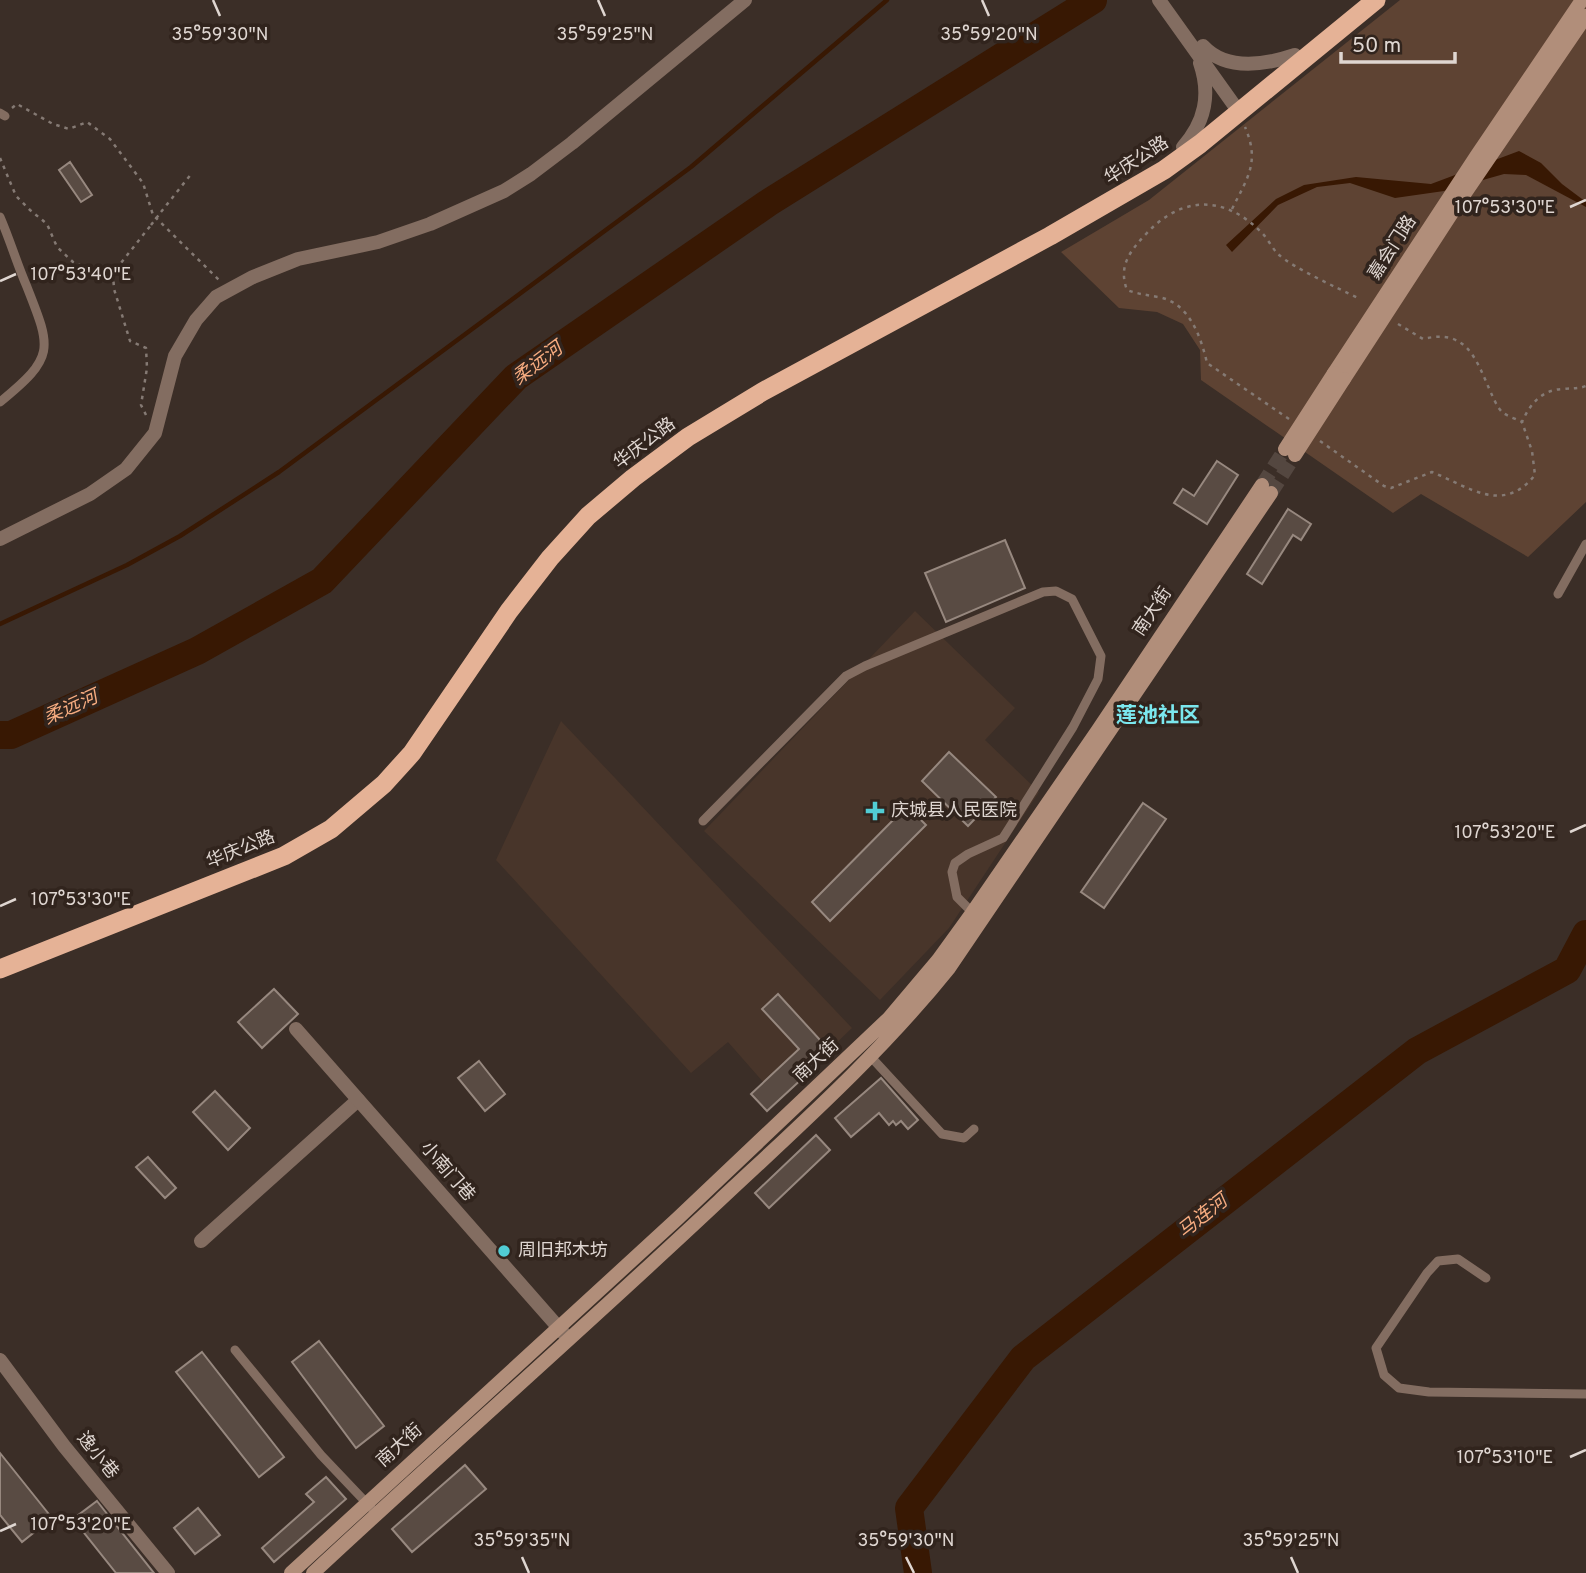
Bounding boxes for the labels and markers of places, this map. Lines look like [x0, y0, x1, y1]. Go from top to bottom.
place label: 庆城县人民医院 [891, 800, 1017, 823]
marker: 庆城县人民医院 [865, 801, 885, 821]
place label: 周旧邦木坊 [518, 1240, 608, 1263]
marker: 周旧邦木坊 [496, 1243, 512, 1259]

